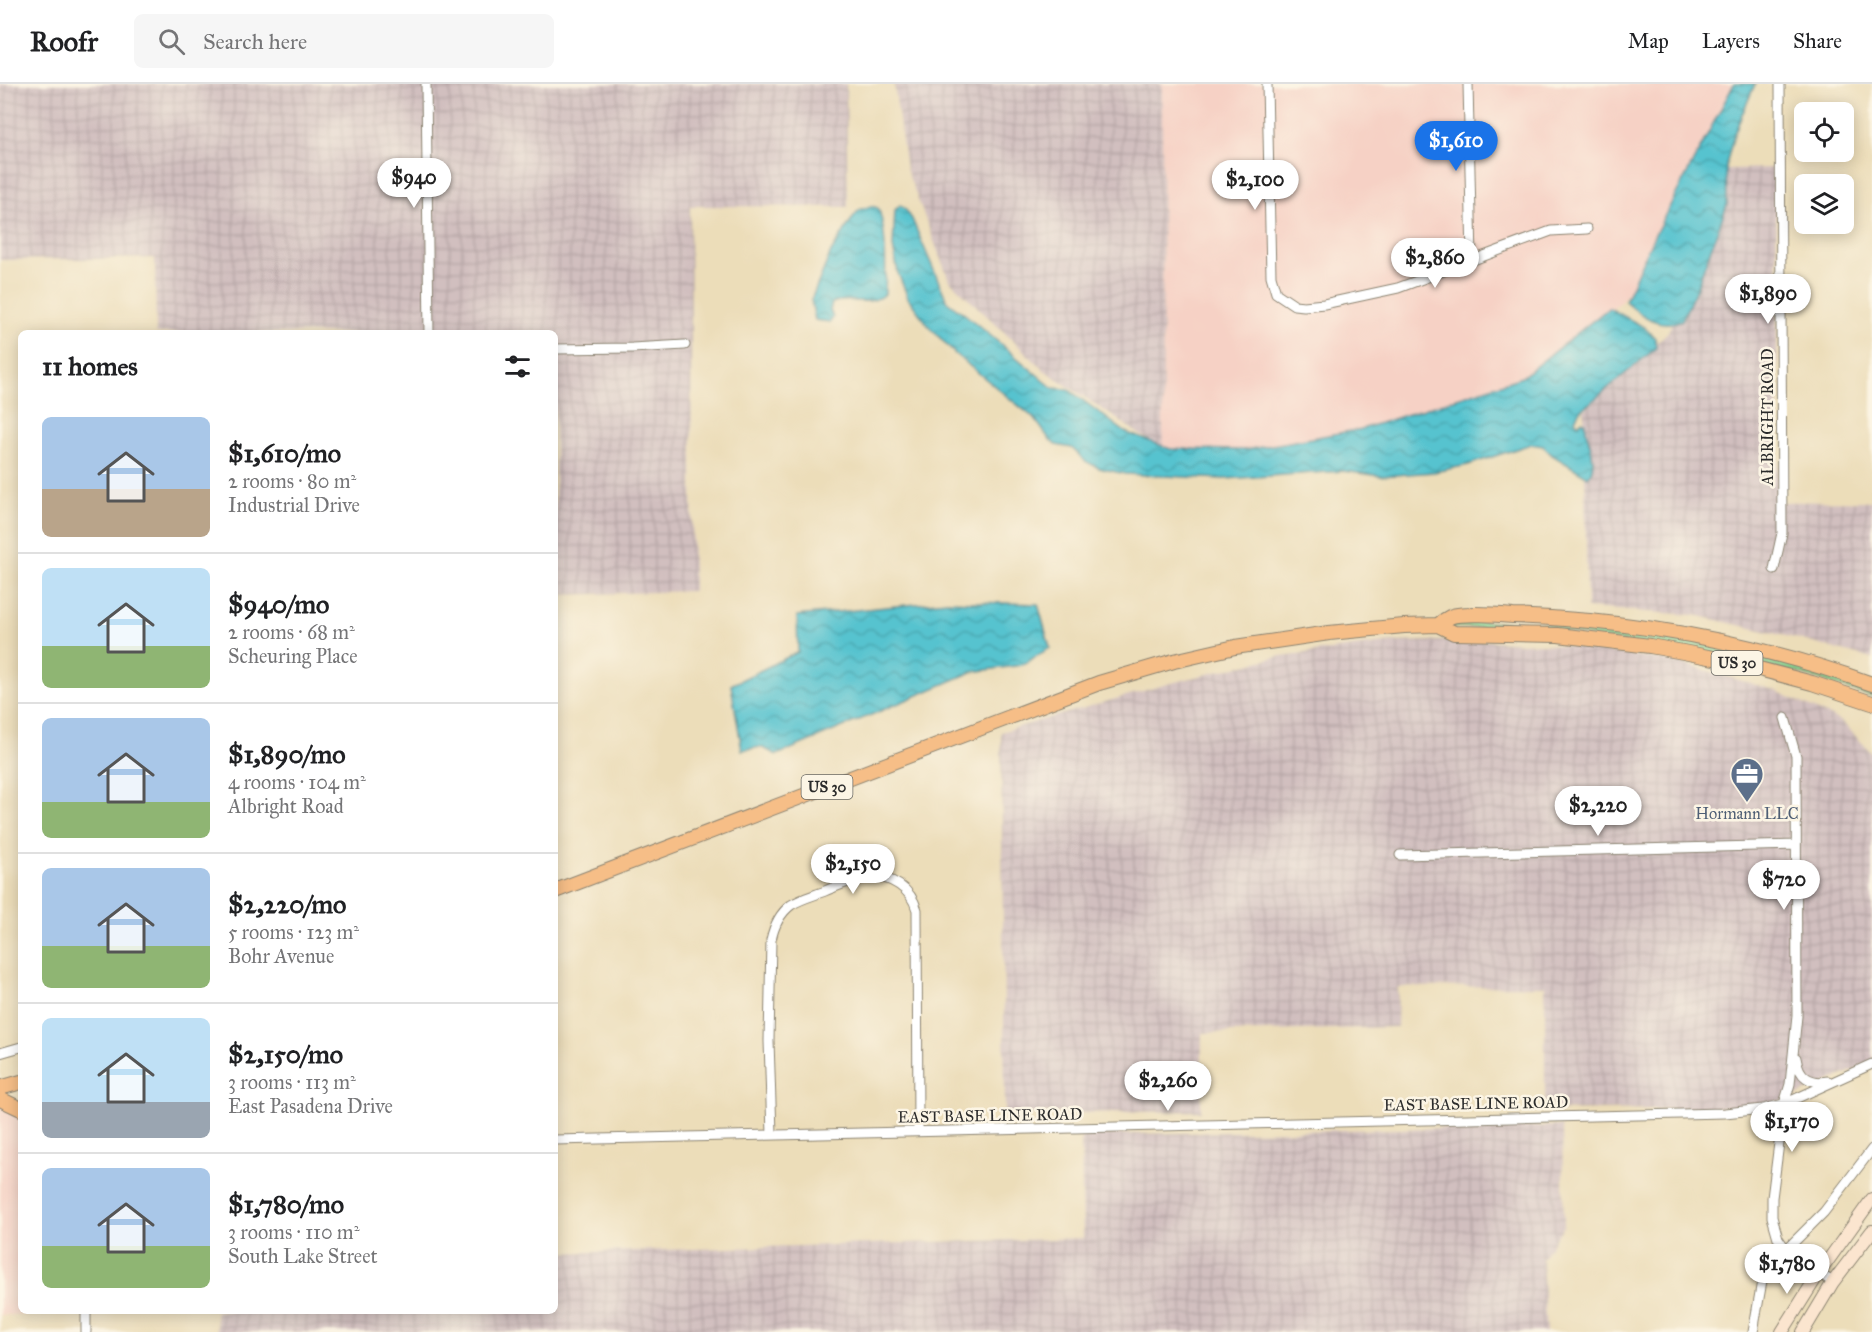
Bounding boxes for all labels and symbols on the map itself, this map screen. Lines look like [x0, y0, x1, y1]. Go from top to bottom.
pin: $1,610 [1407, 121, 1505, 172]
pin: $940 [378, 158, 450, 209]
pin: $2,100 [1206, 160, 1304, 211]
pin: $2,860 [1386, 238, 1484, 289]
pin: $1,890 [1719, 274, 1817, 325]
street label: ALBRIGHT ROAD [1758, 348, 1777, 487]
road number: US 30 [1712, 651, 1762, 675]
office icon: Hormann LLC [1729, 756, 1765, 803]
road number: US 30 [802, 775, 852, 799]
pin: $2,220 [1549, 786, 1647, 837]
place label: Hormann LLC [1695, 804, 1799, 823]
pin: $2,150 [804, 844, 902, 895]
pin: $720 [1748, 860, 1820, 911]
pin: $2,260 [1119, 1061, 1217, 1112]
street label: EAST BASE LINE ROAD [1383, 1092, 1569, 1115]
pin: $1,170 [1743, 1102, 1841, 1153]
street label: EAST BASE LINE ROAD [897, 1104, 1083, 1127]
pin: $1,780 [1738, 1244, 1836, 1295]

